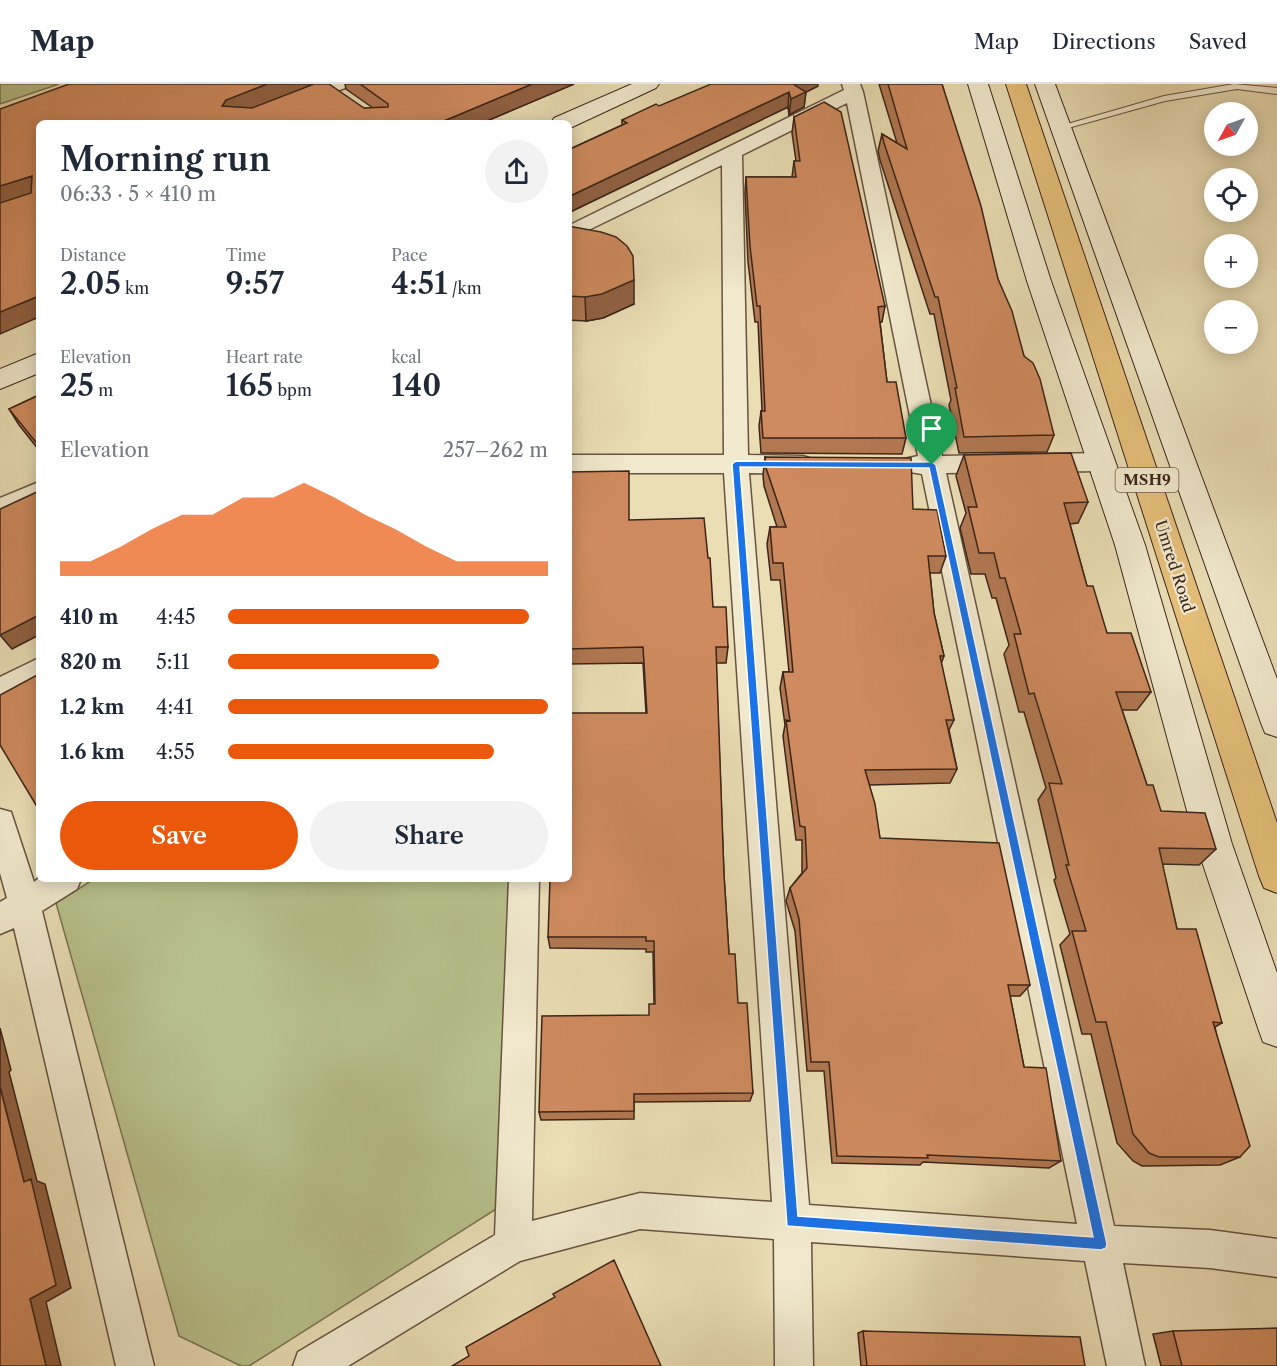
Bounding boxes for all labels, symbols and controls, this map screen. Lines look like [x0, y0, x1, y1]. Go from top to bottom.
text: Map [30, 24, 94, 58]
text: Map [974, 29, 1019, 54]
text: Directions [1052, 29, 1156, 54]
text: Saved [1189, 29, 1247, 54]
north arrow [1204, 102, 1258, 156]
map controls [1204, 102, 1258, 354]
text: Morning run [60, 139, 271, 180]
button: share [485, 140, 548, 203]
button: locate [1204, 168, 1258, 222]
text: 06:33 · 5 × 410 m [60, 182, 216, 206]
button: + [1204, 234, 1258, 288]
text: Distance [60, 245, 126, 265]
text: Time [226, 245, 266, 265]
text: Pace [391, 245, 427, 265]
text: 2.05 [60, 265, 121, 302]
text: 9:57 [226, 265, 284, 302]
text: 4:51 [391, 265, 447, 302]
text: km [121, 278, 149, 298]
text: /km [447, 278, 482, 298]
button: − [1204, 300, 1258, 354]
text: Elevation [60, 347, 131, 367]
text: Heart rate [226, 347, 303, 367]
text: kcal [391, 347, 422, 367]
text: 25 [60, 367, 94, 404]
text: 165 [226, 367, 273, 404]
text: 140 [391, 367, 441, 404]
text: m [94, 380, 113, 400]
text: bpm [273, 380, 312, 400]
pin [906, 403, 957, 465]
icon: arrive [915, 412, 948, 445]
text: Elevation [60, 438, 149, 462]
text: 257–262 m [443, 438, 548, 462]
road number: MSH9 [1116, 468, 1178, 492]
street label: Umred Road [1151, 517, 1199, 615]
text: 410 m [60, 605, 118, 629]
text: 4:45 [156, 605, 196, 629]
text: 820 m [60, 650, 122, 674]
text: 5:11 [156, 650, 189, 674]
text: 1.2 km [60, 695, 124, 719]
text: 4:41 [156, 695, 193, 719]
text: 1.6 km [60, 740, 125, 764]
text: 4:55 [156, 740, 195, 764]
button: Save [60, 801, 298, 870]
button: Share [310, 801, 548, 870]

